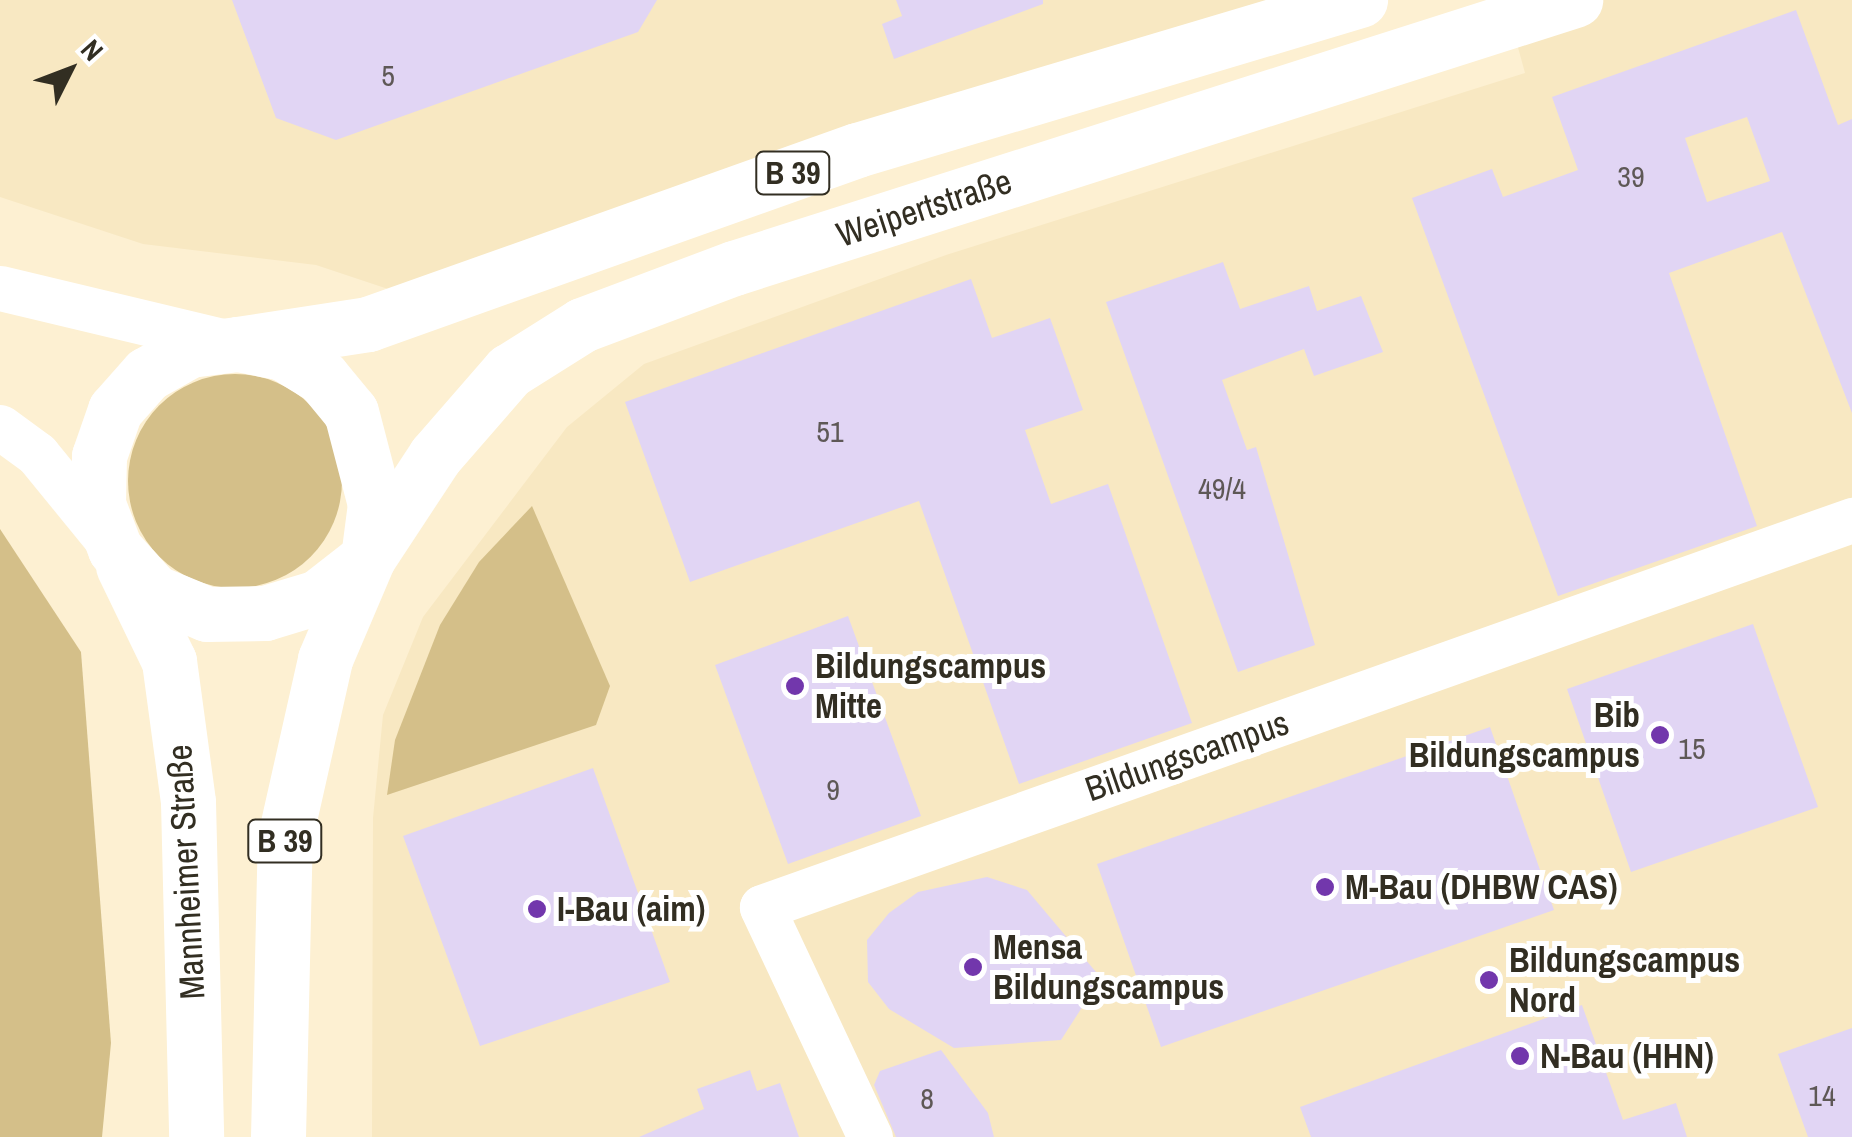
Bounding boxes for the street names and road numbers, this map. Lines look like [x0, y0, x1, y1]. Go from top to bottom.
road number: B 39 [753, 146, 833, 200]
street label: Weipertstraße [831, 160, 1017, 256]
street label: Bildungscampus [1080, 702, 1294, 810]
street label: Mannheimer Straße [158, 743, 214, 1001]
road number: B 39 [245, 814, 325, 868]

